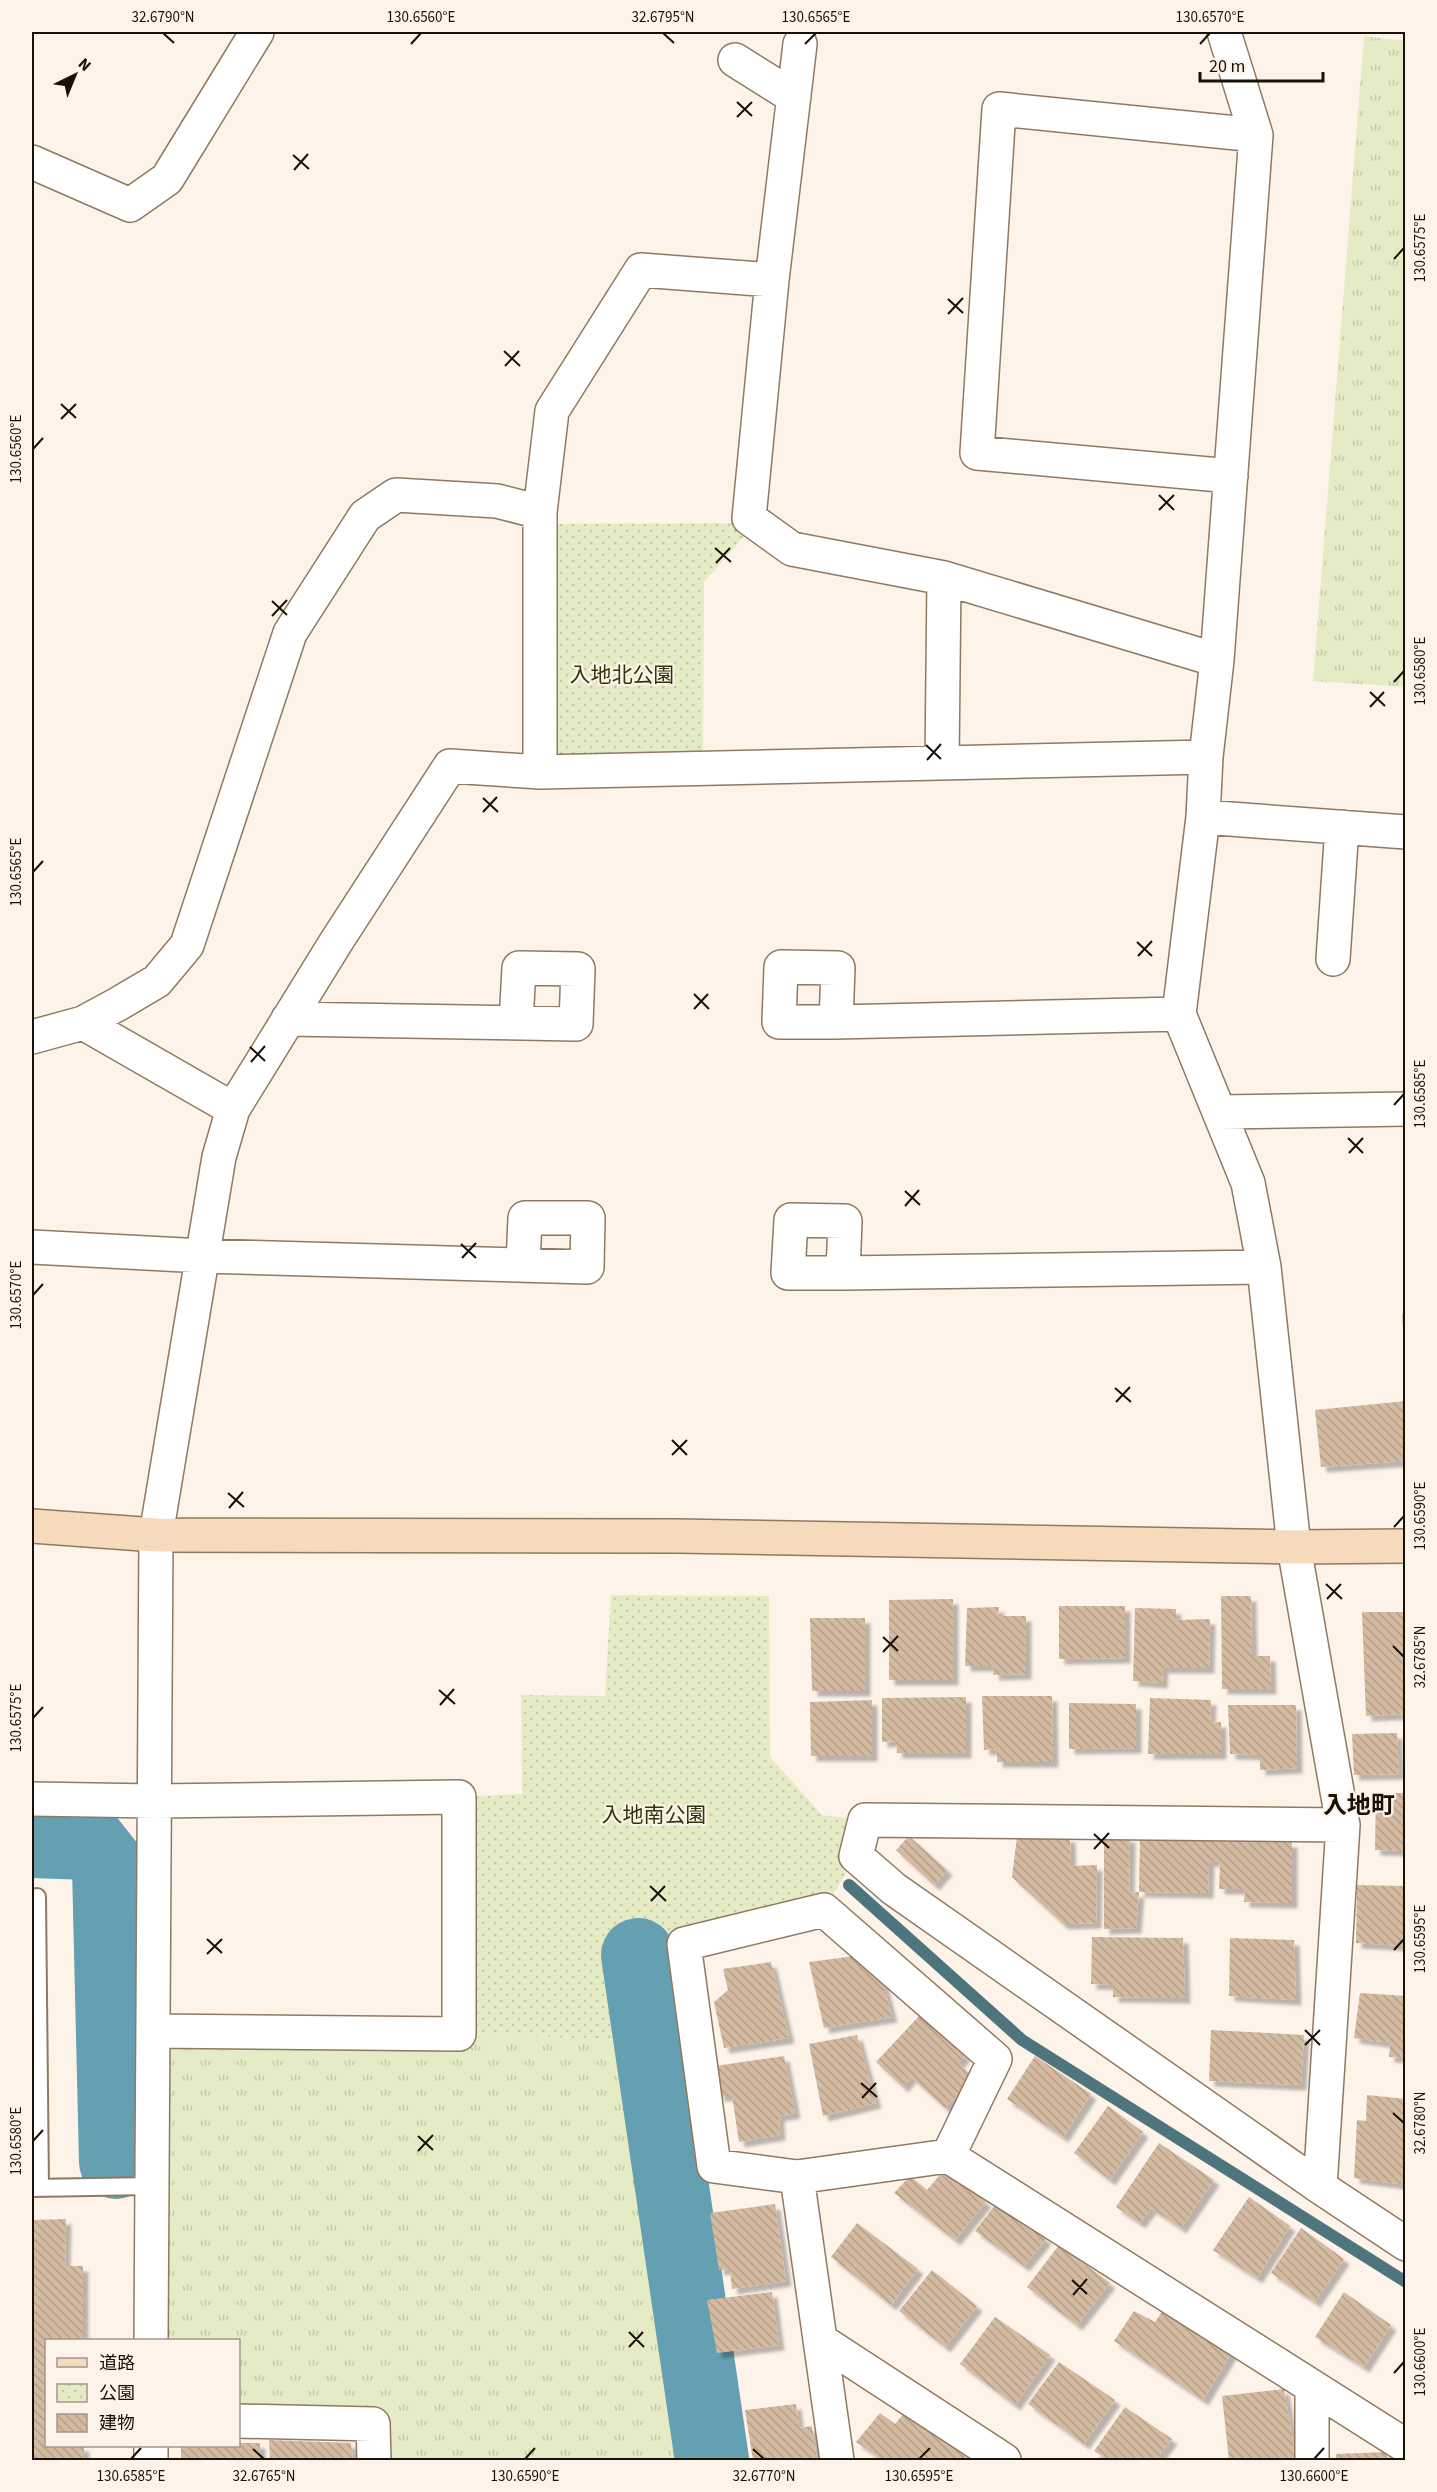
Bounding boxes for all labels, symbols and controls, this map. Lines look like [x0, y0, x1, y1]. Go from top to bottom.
text: 32.6790°N [131, 7, 195, 28]
text: 130.6560°E [387, 7, 455, 28]
text: 32.6795°N [631, 7, 695, 28]
text: 130.6565°E [782, 7, 850, 28]
text: 130.6570°E [1176, 7, 1244, 28]
north arrow [45, 45, 105, 105]
scale bar [1200, 45, 1323, 83]
text: N [73, 53, 96, 76]
text: 20 m [1209, 54, 1245, 79]
text: 130.6575°E [1410, 214, 1431, 282]
text: 130.6560°E [6, 415, 27, 483]
text: 130.6580°E [1410, 637, 1431, 705]
park label: 入地北公園 [570, 660, 675, 690]
text: 130.6565°E [6, 838, 27, 906]
text: 130.6585°E [1410, 1060, 1431, 1128]
text: 130.6570°E [6, 1261, 27, 1329]
text: 130.6590°E [1410, 1482, 1431, 1550]
text: 32.6785°N [1410, 1625, 1431, 1689]
text: 130.6575°E [6, 1684, 27, 1752]
district label: 入地町 [1323, 1788, 1395, 1823]
park label: 入地南公園 [602, 1800, 707, 1830]
text: 130.6595°E [1410, 1905, 1431, 1973]
text: 32.6780°N [1410, 2091, 1431, 2155]
text: 130.6580°E [6, 2107, 27, 2175]
text: 130.6600°E [1410, 2328, 1431, 2396]
legend [45, 2339, 240, 2447]
text: 道路 [99, 2351, 135, 2376]
text: 公園 [99, 2381, 135, 2406]
text: 建物 [99, 2411, 135, 2436]
text: 130.6585°E [97, 2466, 165, 2487]
text: 32.6765°N [232, 2466, 296, 2487]
text: 130.6590°E [491, 2466, 559, 2487]
text: 32.6770°N [732, 2466, 796, 2487]
text: 130.6595°E [885, 2466, 953, 2487]
text: 130.6600°E [1280, 2466, 1348, 2487]

